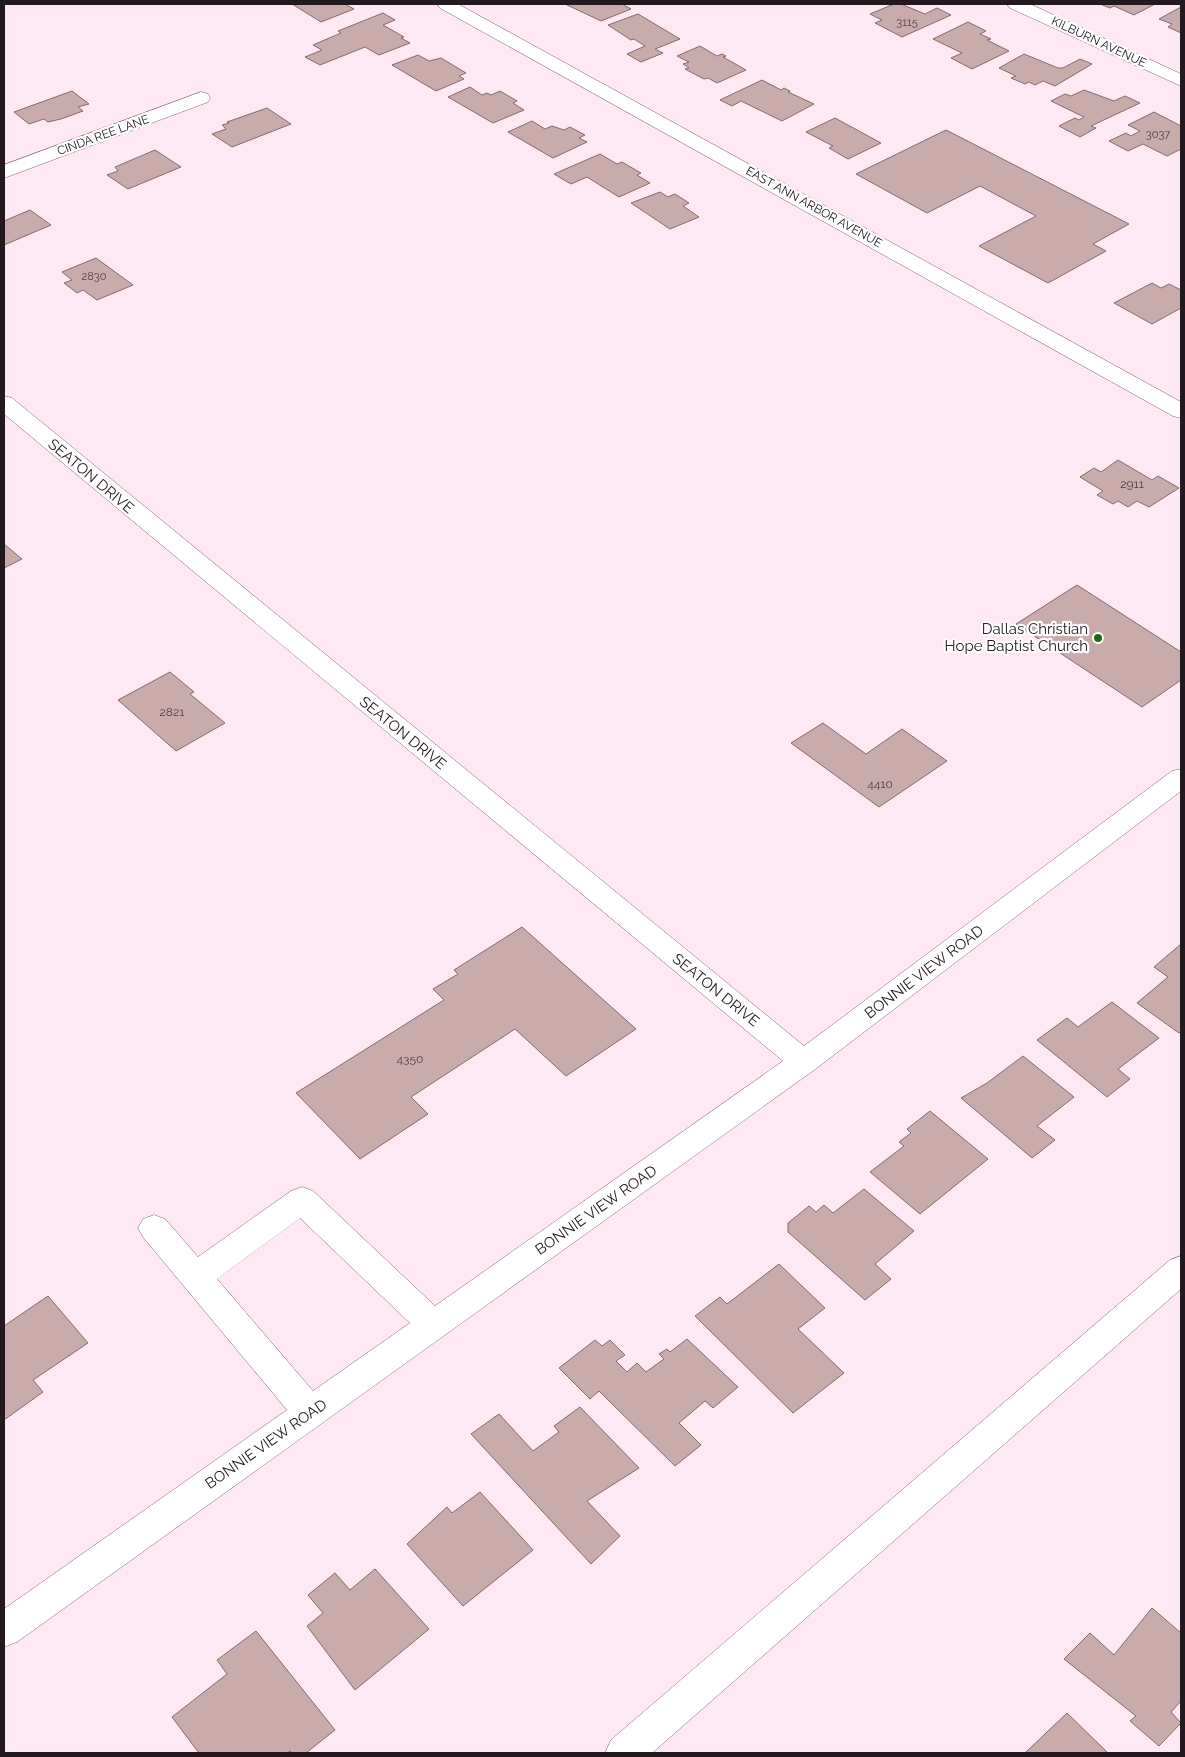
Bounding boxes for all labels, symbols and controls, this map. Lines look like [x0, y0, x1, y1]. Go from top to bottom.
street label: KILBURN AVENUE [1049, 14, 1149, 70]
house number: 3115 [896, 16, 918, 29]
street label: CINDA REE LANE [55, 112, 151, 158]
house number: 3037 [1146, 128, 1170, 141]
street label: EAST ANN ARBOR AVENUE [743, 164, 885, 250]
house number: 2830 [82, 270, 107, 283]
street label: SEATON DRIVE [44, 435, 138, 517]
house number: 2911 [1120, 477, 1144, 491]
place label: Dallas Christian Hope Baptist Church [945, 620, 1088, 655]
marker: Dallas Christian Hope Baptist Church [1092, 632, 1104, 644]
street label: SEATON DRIVE [356, 693, 450, 773]
house number: 2821 [160, 705, 184, 719]
house number: 4410 [867, 777, 893, 791]
street label: BONNIE VIEW ROAD [861, 921, 987, 1023]
street label: SEATON DRIVE [669, 950, 763, 1030]
house number: 4350 [397, 1052, 423, 1066]
street label: BONNIE VIEW ROAD [532, 1161, 660, 1259]
street label: BONNIE VIEW ROAD [202, 1395, 330, 1493]

